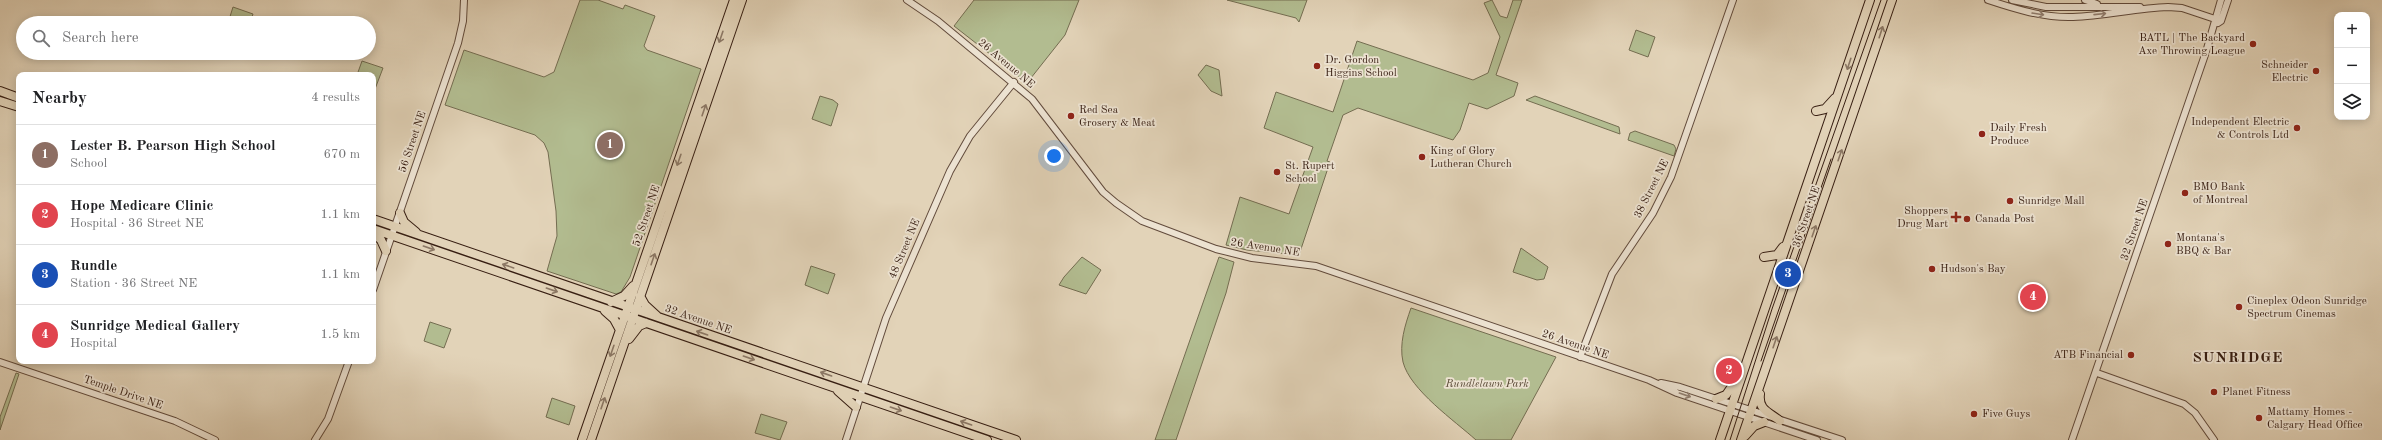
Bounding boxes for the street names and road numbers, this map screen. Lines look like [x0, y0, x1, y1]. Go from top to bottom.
street label: 26 Avenue NE [976, 37, 1036, 91]
street label: 56 Street NE [397, 110, 429, 174]
street label: 38 Street NE [1633, 158, 1671, 220]
street label: 52 Street NE [631, 184, 663, 248]
street label: 36 Street NE [1791, 185, 1823, 249]
street label: 32 Street NE [2119, 198, 2151, 262]
street label: 48 Street NE [887, 217, 923, 281]
street label: 26 Avenue NE [1230, 237, 1300, 259]
street label: 32 Avenue NE [663, 303, 733, 337]
street label: 26 Avenue NE [1540, 328, 1610, 362]
street label: Temple Drive NE [82, 374, 164, 412]

